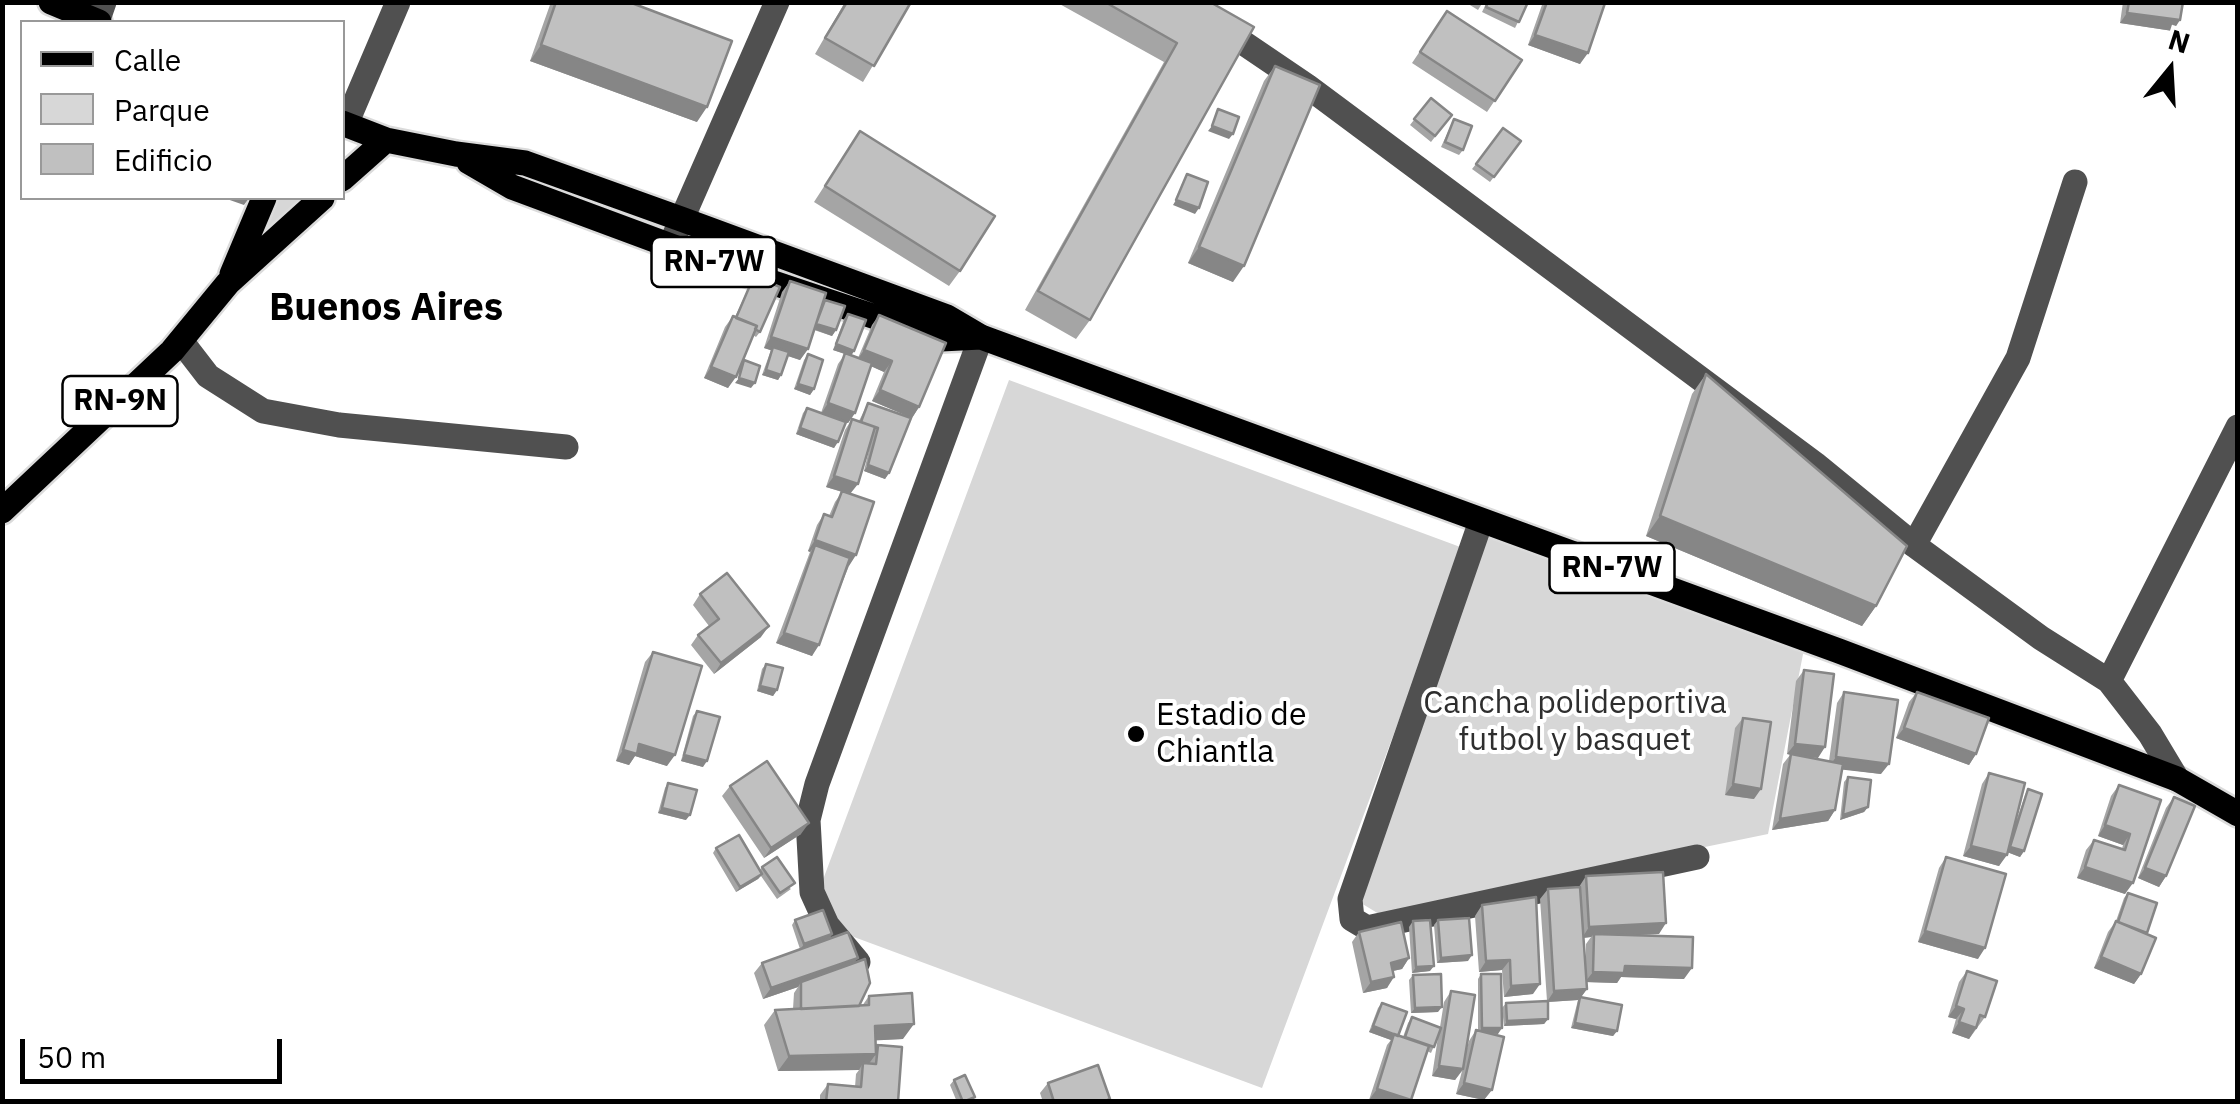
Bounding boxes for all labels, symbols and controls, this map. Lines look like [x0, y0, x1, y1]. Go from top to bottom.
legend [20, 20, 345, 200]
north arrow [2120, 20, 2220, 120]
text: N [2164, 20, 2195, 62]
text: Calle [114, 40, 181, 79]
text: Parque [114, 90, 210, 129]
text: Edificio [114, 140, 213, 179]
road number: RN-7W [652, 237, 776, 287]
district label: Buenos Aires [269, 286, 503, 332]
road number: RN-9N [62, 376, 178, 426]
road number: RN-7W [1550, 543, 1674, 593]
park label: Cancha polideportiva futbol y basquet [1423, 685, 1727, 760]
place label: Estadio de Chiantla [1156, 697, 1306, 772]
marker: Estadio de Chiantla [1125, 723, 1147, 745]
scale bar [25, 1019, 288, 1081]
text: 50 m [37, 1037, 106, 1076]

